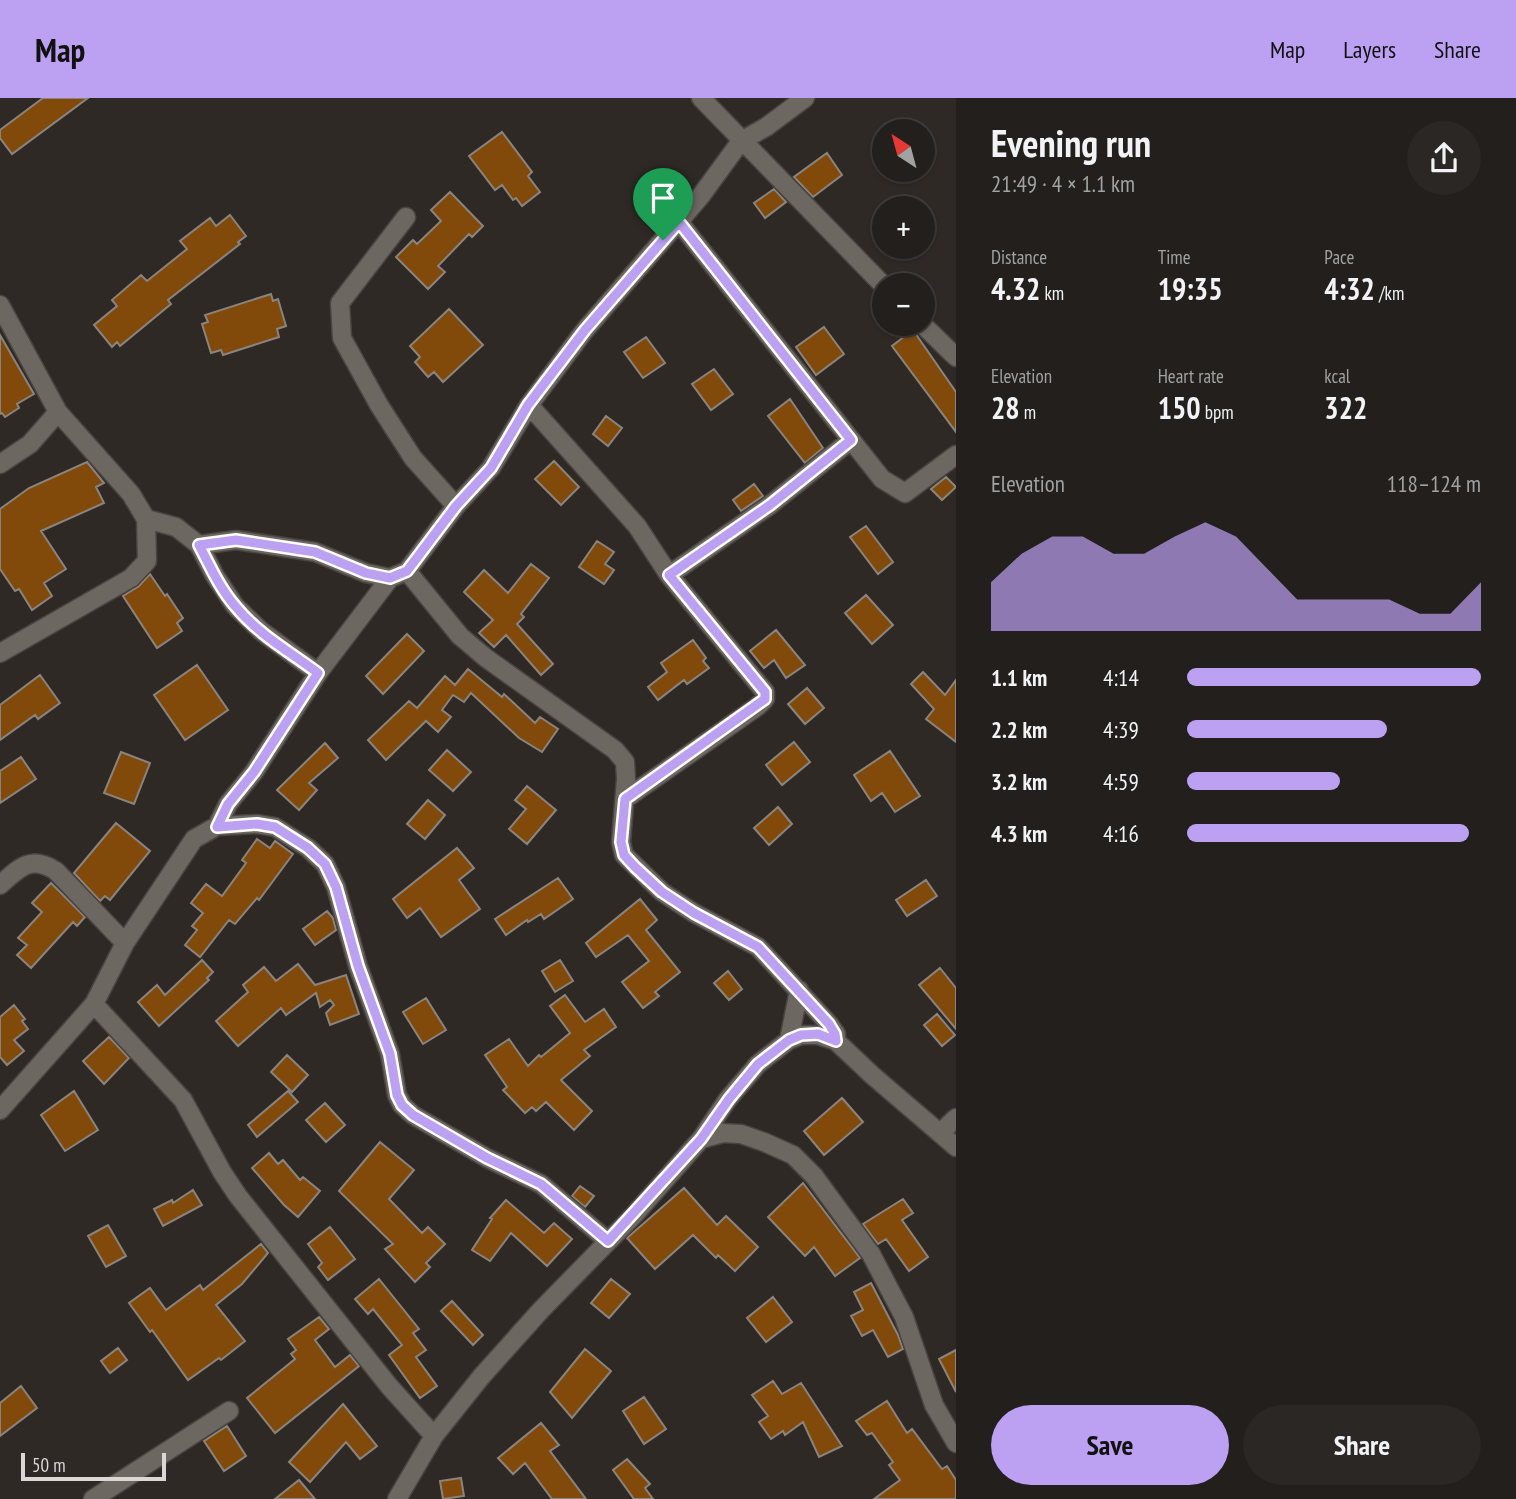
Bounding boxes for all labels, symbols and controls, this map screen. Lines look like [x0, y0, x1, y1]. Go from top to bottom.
text: Map [35, 28, 85, 71]
text: Map [1270, 34, 1305, 65]
text: Layers [1343, 34, 1396, 65]
text: Share [1434, 34, 1481, 65]
text: Evening run [991, 118, 1151, 167]
north arrow [872, 119, 934, 182]
map controls [872, 119, 935, 336]
button: share [1407, 121, 1481, 195]
pin [633, 168, 693, 240]
text: 21:49 · 4 × 1.1 km [991, 169, 1135, 198]
icon: arrive [644, 179, 682, 217]
button: + [872, 196, 935, 259]
text: Distance [991, 245, 1047, 269]
text: Time [1158, 245, 1191, 269]
text: Pace [1324, 245, 1354, 269]
text: 4.32 [991, 269, 1040, 308]
text: 19:35 [1158, 269, 1223, 308]
text: 4:32 [1324, 269, 1375, 308]
button: − [872, 273, 935, 336]
text: km [1040, 281, 1064, 305]
text: /km [1375, 281, 1404, 305]
text: Elevation [991, 364, 1052, 388]
text: Heart rate [1158, 364, 1224, 388]
text: kcal [1324, 364, 1350, 388]
text: 28 [991, 388, 1020, 427]
text: 150 [1158, 388, 1201, 427]
text: 322 [1324, 388, 1367, 427]
text: m [1020, 400, 1036, 424]
text: bpm [1201, 400, 1234, 424]
text: Elevation [991, 469, 1065, 498]
text: 118–124 m [1387, 469, 1481, 498]
text: 1.1 km [991, 663, 1047, 692]
text: 4:14 [1103, 663, 1139, 692]
text: 2.2 km [991, 715, 1047, 744]
text: 4:39 [1103, 715, 1139, 744]
text: 3.2 km [991, 767, 1047, 796]
text: 4:59 [1103, 767, 1139, 796]
text: 4.3 km [991, 819, 1047, 848]
text: 4:16 [1103, 819, 1139, 848]
button: Save [991, 1405, 1229, 1485]
button: Share [1243, 1405, 1481, 1485]
scale bar [21, 1450, 166, 1482]
text: 50 m [32, 1453, 66, 1477]

